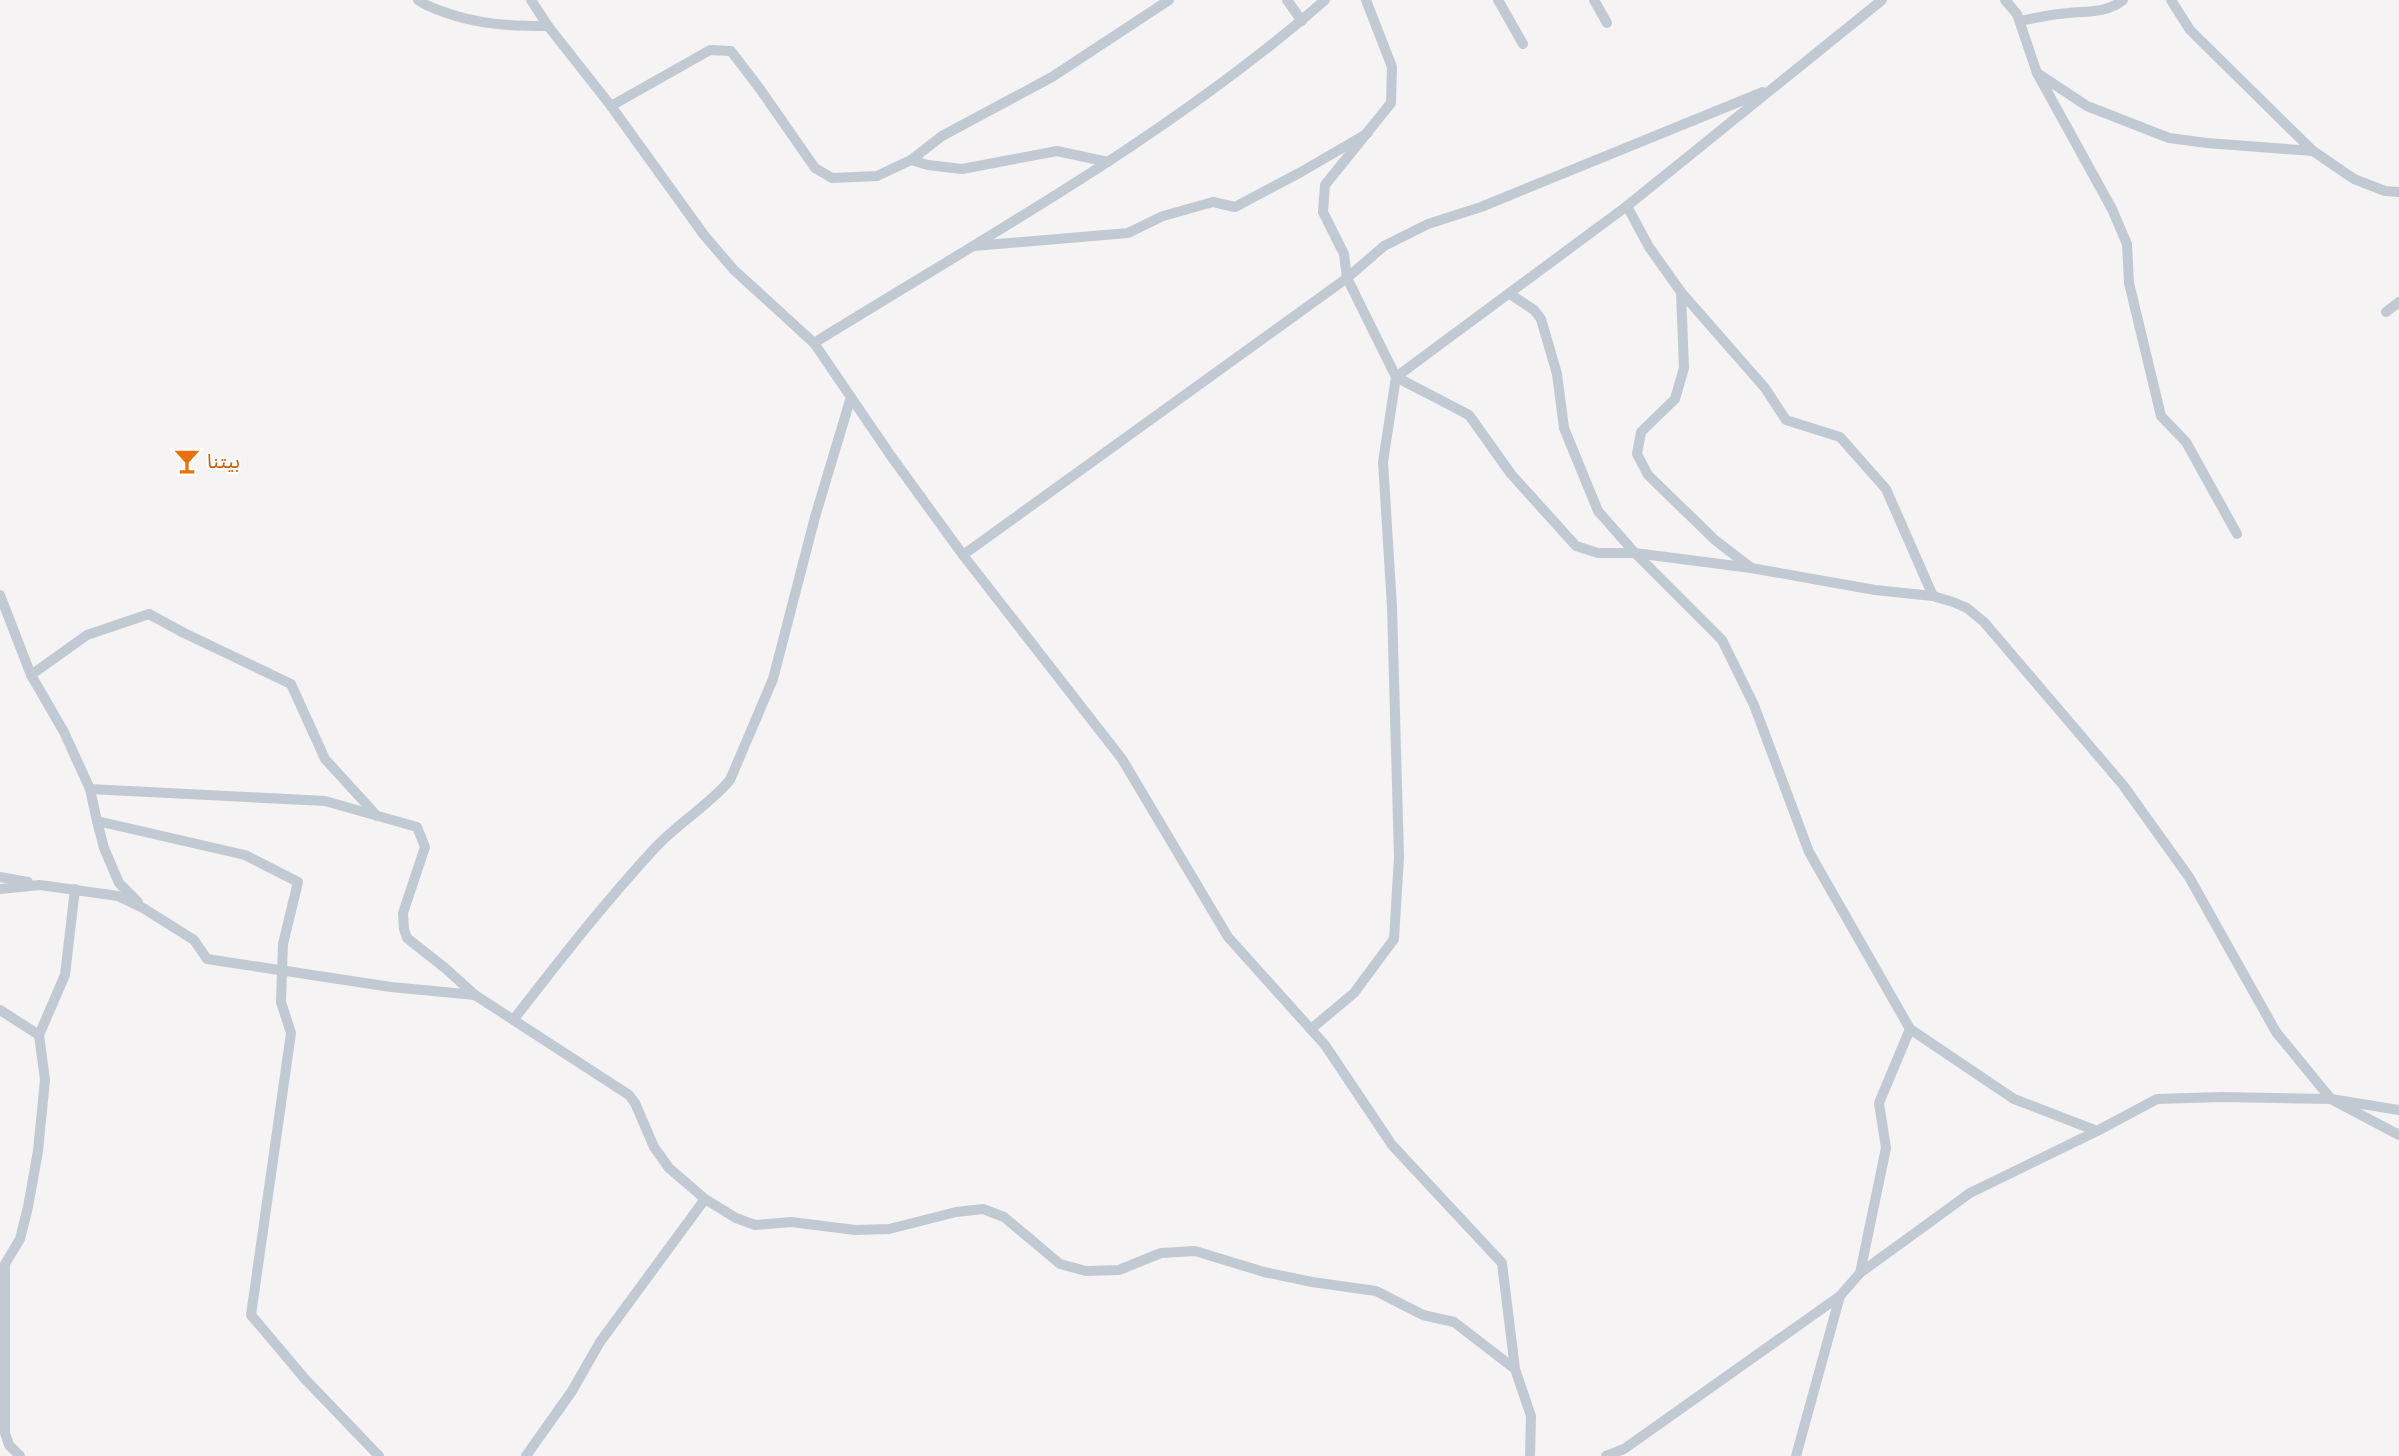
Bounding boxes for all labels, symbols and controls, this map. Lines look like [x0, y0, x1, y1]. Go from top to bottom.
bar icon: بيتنا [172, 446, 202, 476]
place label: بيتنا [207, 449, 240, 473]

